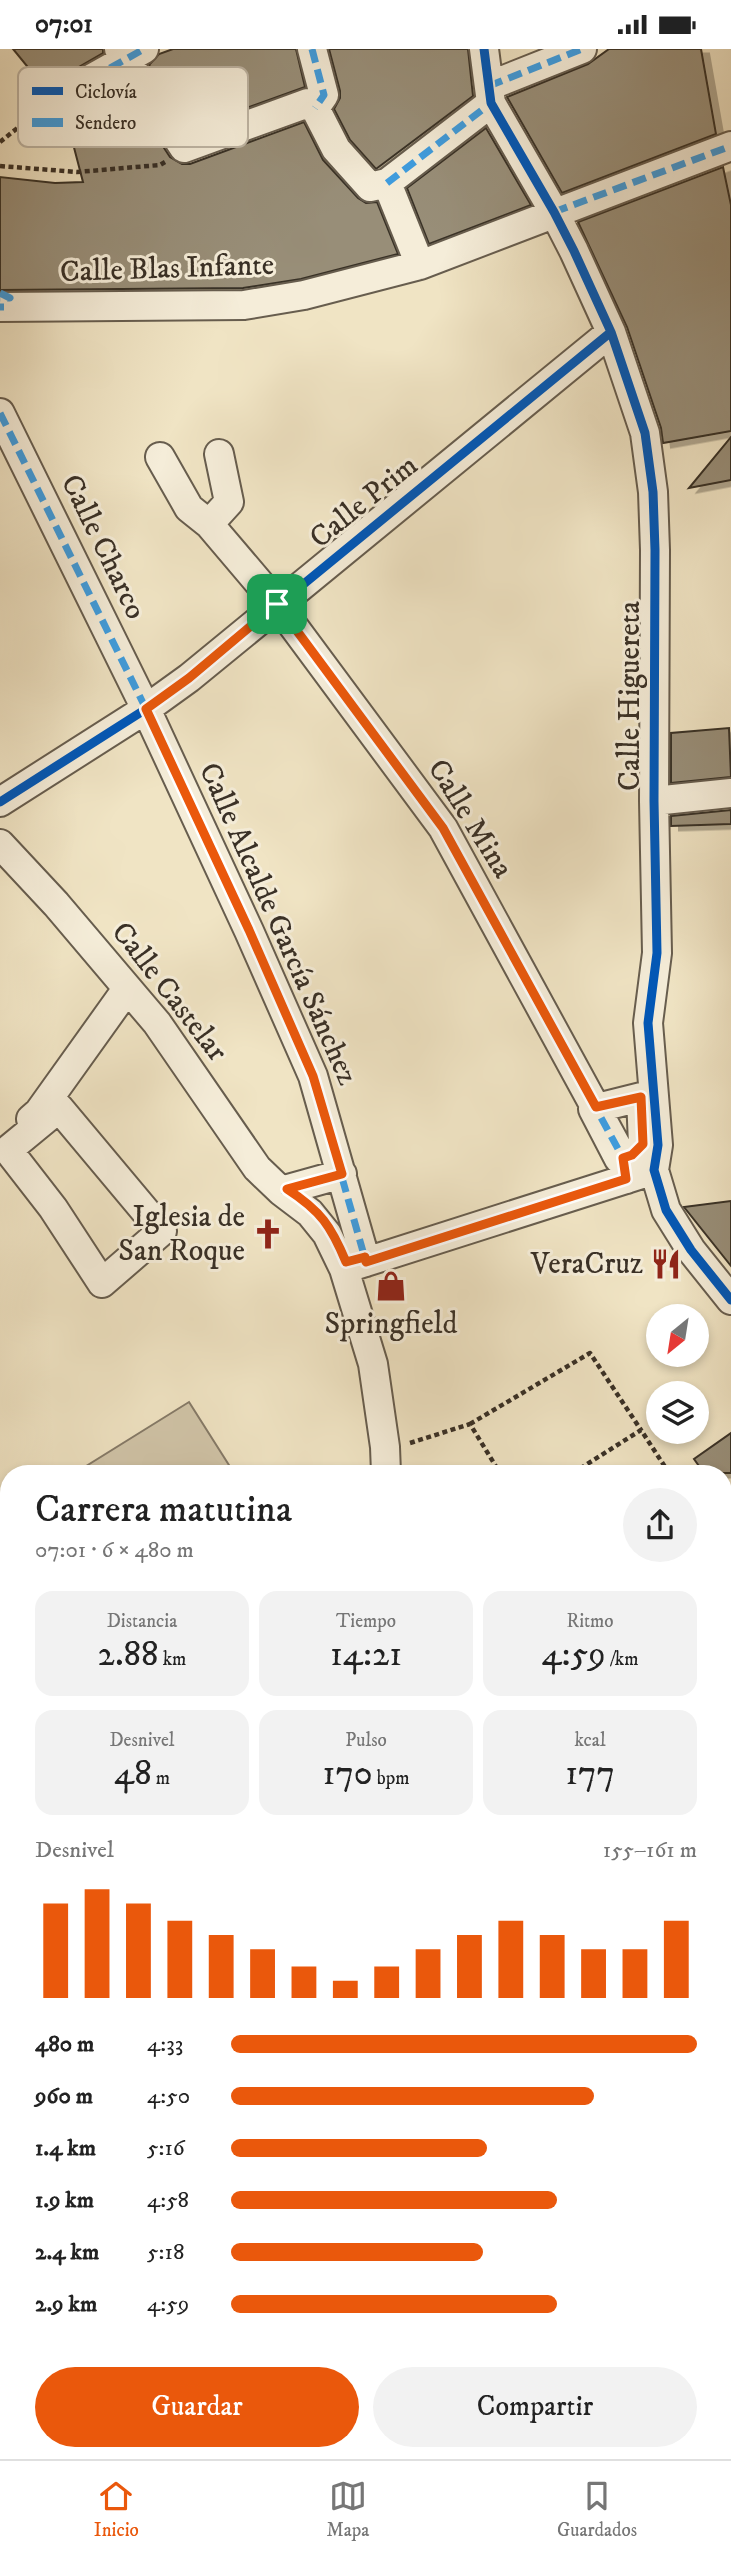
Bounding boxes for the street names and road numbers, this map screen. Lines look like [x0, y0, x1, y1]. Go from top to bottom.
street label: Calle Blas Infante [59, 247, 275, 291]
street label: Calle Prim [302, 447, 426, 557]
street label: Calle Charco [52, 469, 154, 625]
street label: Calle Higuereta [612, 601, 649, 791]
street label: Calle Mina [419, 753, 521, 885]
street label: Calle Alcalde García Sánchez [190, 757, 366, 1091]
street label: Calle Castelar [103, 915, 235, 1069]

